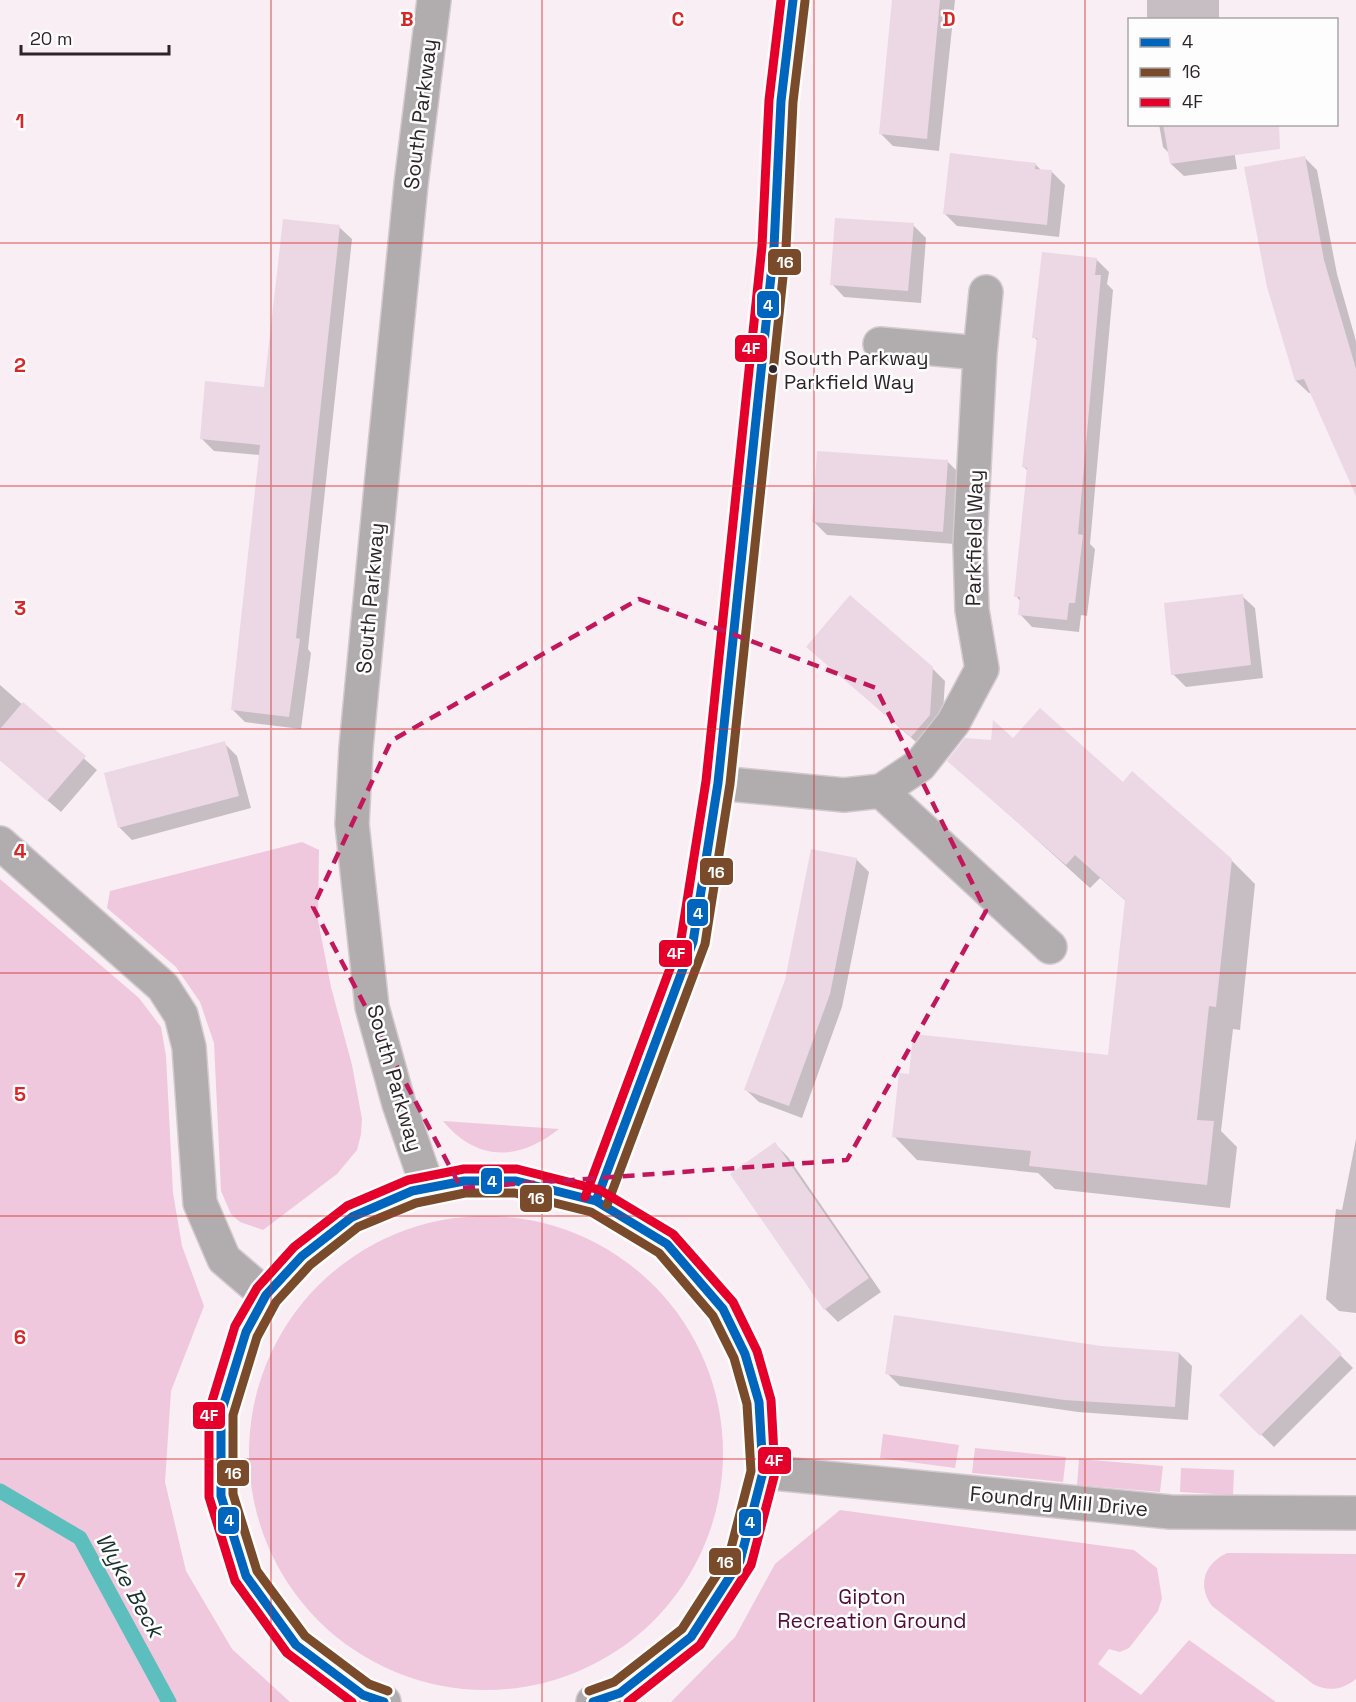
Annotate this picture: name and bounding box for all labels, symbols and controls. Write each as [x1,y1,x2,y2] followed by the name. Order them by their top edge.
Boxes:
[400,6,414,32] text: B
[672,6,685,32] text: C
[942,6,956,32] text: D
[21,18,170,56] scale bar
[1128,18,1338,126] legend
[30,27,73,50] text: 20 m
[1182,30,1193,53] text: 4
[397,37,443,191] street label: South Parkway
[1182,60,1201,83] text: 16
[1182,90,1203,113] text: 4F
[15,108,25,134] text: 1
[767,248,802,276] line badge: 16
[776,252,794,273] text: 16
[756,290,780,319] line badge: 4
[763,295,773,316] text: 4
[734,334,768,363] line badge: 4F
[742,338,761,359] text: 4F
[784,345,928,395] place label: South Parkway Parkfield Way
[14,352,26,378] text: 2
[767,363,779,375] marker: South Parkway Parkfield Way
[959,469,989,607] street label: Parkfield Way
[350,521,390,675] street label: South Parkway
[14,595,26,621] text: 3
[14,838,27,864] text: 4
[699,857,734,886] line badge: 16
[707,862,725,883] text: 16
[686,898,709,927] line badge: 4
[693,903,703,924] text: 4
[658,939,693,968] line badge: 4F
[667,943,686,964] text: 4F
[361,1001,429,1155] street label: South Parkway
[14,1081,26,1107] text: 5
[480,1167,503,1195] line badge: 4
[487,1171,497,1192] text: 4
[519,1184,553,1213] line badge: 16
[527,1188,545,1209] text: 16
[14,1324,26,1350] text: 6
[192,1401,226,1430] line badge: 4F
[200,1405,219,1426] text: 4F
[757,1446,792,1475] line badge: 4F
[765,1450,784,1471] text: 4F
[216,1459,250,1487] line badge: 16
[224,1463,242,1484] text: 16
[969,1480,1149,1522] street label: Foundry Mill Drive
[217,1506,240,1535] line badge: 4
[738,1508,762,1537] line badge: 4
[224,1510,234,1531] text: 4
[745,1512,755,1533] text: 4
[90,1528,171,1644] water label: Wyke Beck
[708,1547,742,1576] line badge: 16
[716,1552,734,1573] text: 16
[14,1567,26,1593] text: 7
[777,1583,967,1634] park label: Gipton Recreation Ground

